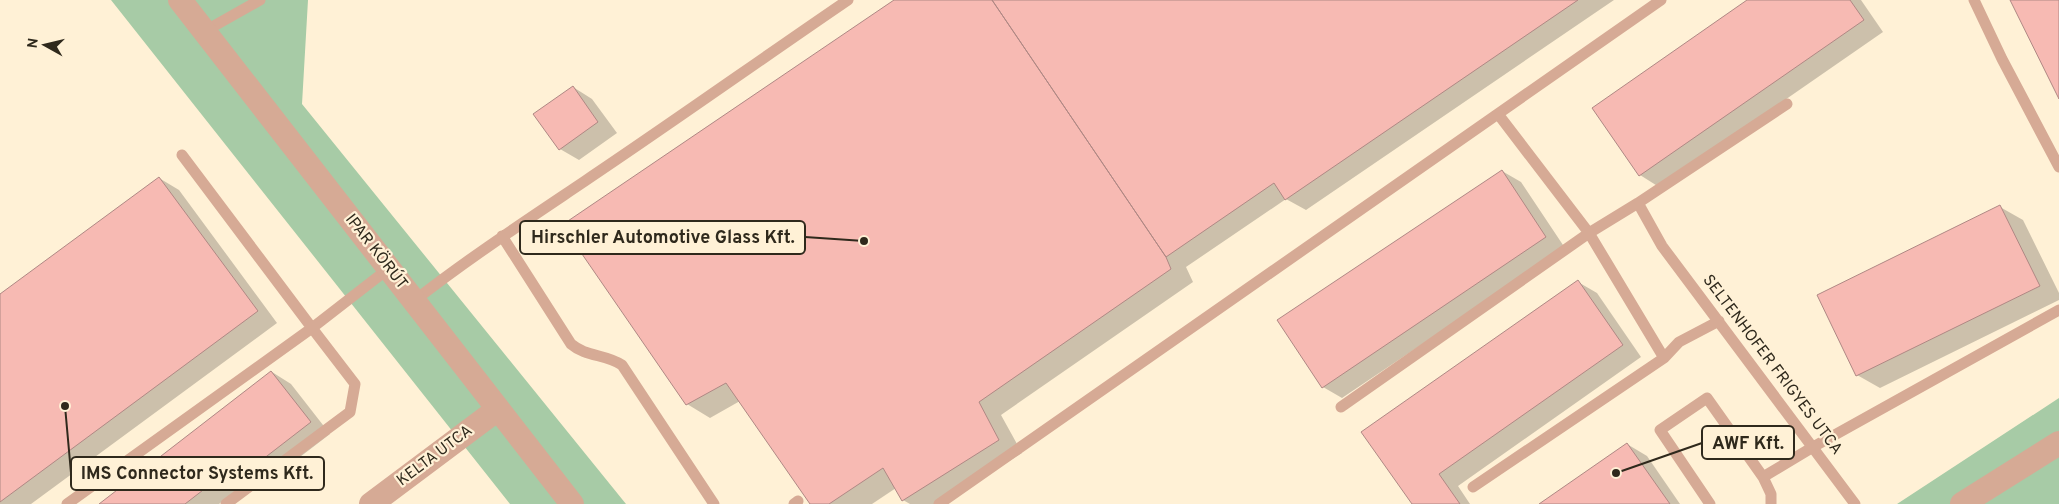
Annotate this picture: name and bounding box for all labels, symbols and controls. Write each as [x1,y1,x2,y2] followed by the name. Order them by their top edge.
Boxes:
[20,20,70,70] north arrow
[24,37,43,50] text: N
[340,209,413,294] street label: IPAR KÖRÚT
[520,221,805,254] callout: Hirschler Automotive Glass Kft.
[531,227,795,250] text: Hirschler Automotive Glass Kft.
[1698,271,1846,459] street label: SELTENHOFER FRIGYES UTCA
[393,421,477,491] street label: KELTA UTCA
[1702,426,1794,459] callout: AWF Kft.
[1712,433,1784,456] text: AWF Kft.
[71,457,324,490] callout: IMS Connector Systems Kft.
[81,463,313,486] text: IMS Connector Systems Kft.

